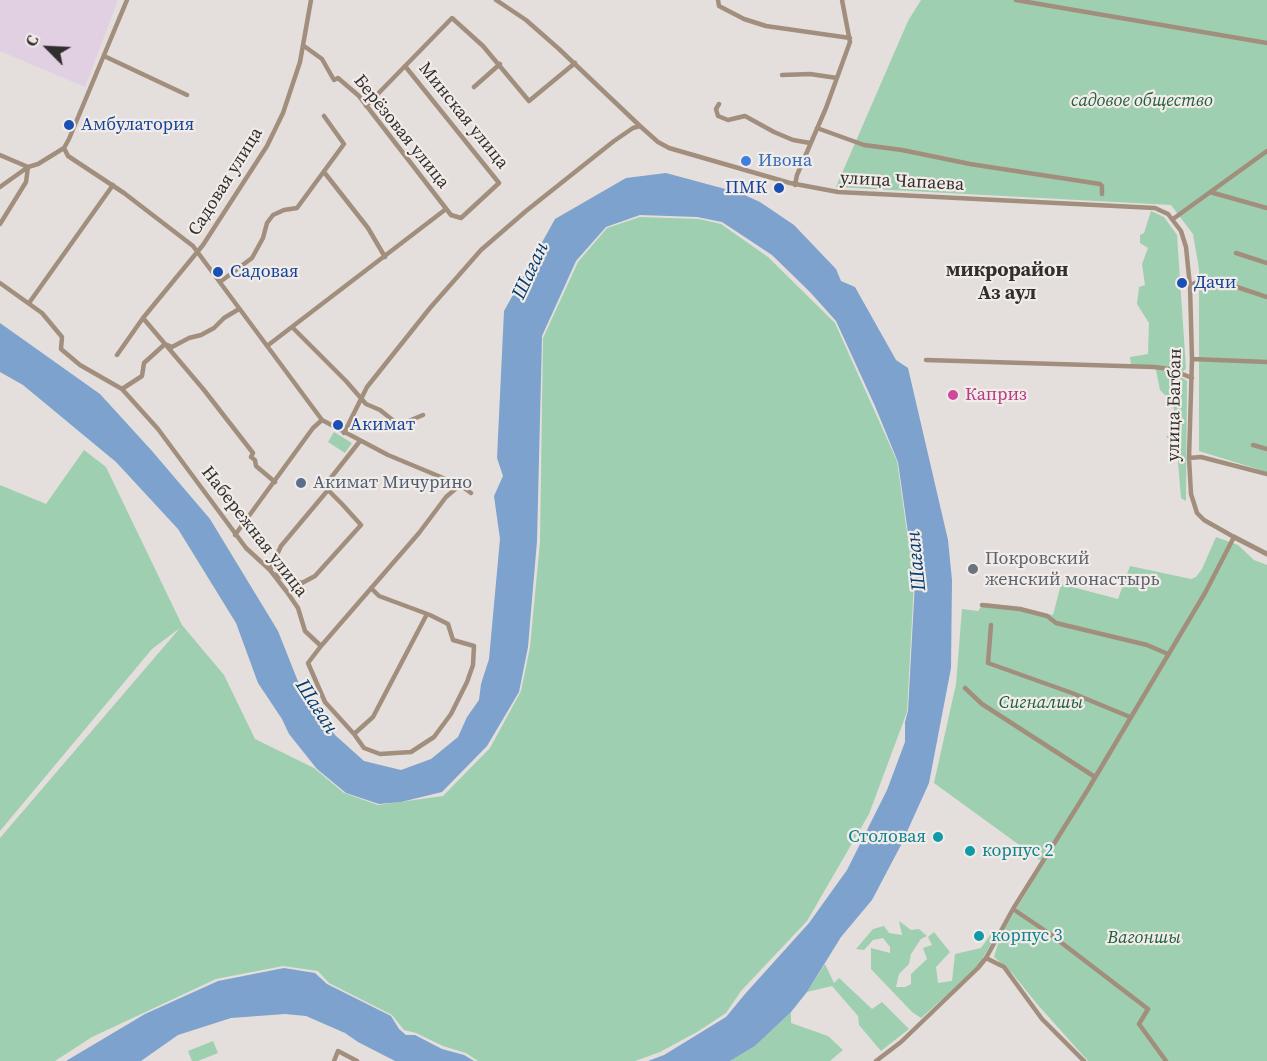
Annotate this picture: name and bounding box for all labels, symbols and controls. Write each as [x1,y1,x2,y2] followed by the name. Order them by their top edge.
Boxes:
[18,18,78,78] north arrow
[19,32,44,50] text: С
[413,58,513,174] street label: Минская улица
[348,71,454,193] street label: Берёзовая улица
[1071,90,1213,112] park label: садовое общество
[81,114,194,136] place label: Амбулатория
[62,118,76,132] marker: Амбулатория
[184,124,268,240] street label: Садовая улица
[758,150,812,172] place label: Ивона
[739,154,753,168] marker: Ивона
[839,168,965,196] street label: улица Чапаева
[725,177,767,199] place label: ПМК
[772,181,786,195] marker: ПМК
[507,239,555,303] water label: Шаған
[946,259,1068,306] district label: микрорайон Аз аул
[230,261,299,283] place label: Садовая
[211,265,225,279] marker: Садовая
[1194,272,1236,294] place label: Дачи
[1175,276,1189,290] marker: Дачи
[1163,348,1187,462] street label: улица Багбан
[965,384,1027,406] place label: Каприз
[946,388,960,402] marker: Каприз
[350,414,415,436] place label: Акимат
[331,418,345,432] marker: Акимат
[196,462,312,602] street label: Набережная улица
[313,472,472,494] place label: Акимат Мичурино
[294,476,308,490] marker: Акимат Мичурино
[902,530,932,592] water label: Шаған
[985,548,1160,590] place label: Покровский женский монастырь
[966,562,980,576] marker: Покровский женский монастырь
[290,675,342,739] water label: Шаған
[999,692,1083,714] park label: Сигналшы
[848,826,926,848] place label: Столовая
[931,830,945,844] marker: Столовая
[982,840,1054,862] place label: корпус 2
[963,844,977,858] marker: корпус 2
[991,925,1063,947] place label: корпус 3
[1107,927,1181,949] park label: Вагоншы
[972,929,986,943] marker: корпус 3

